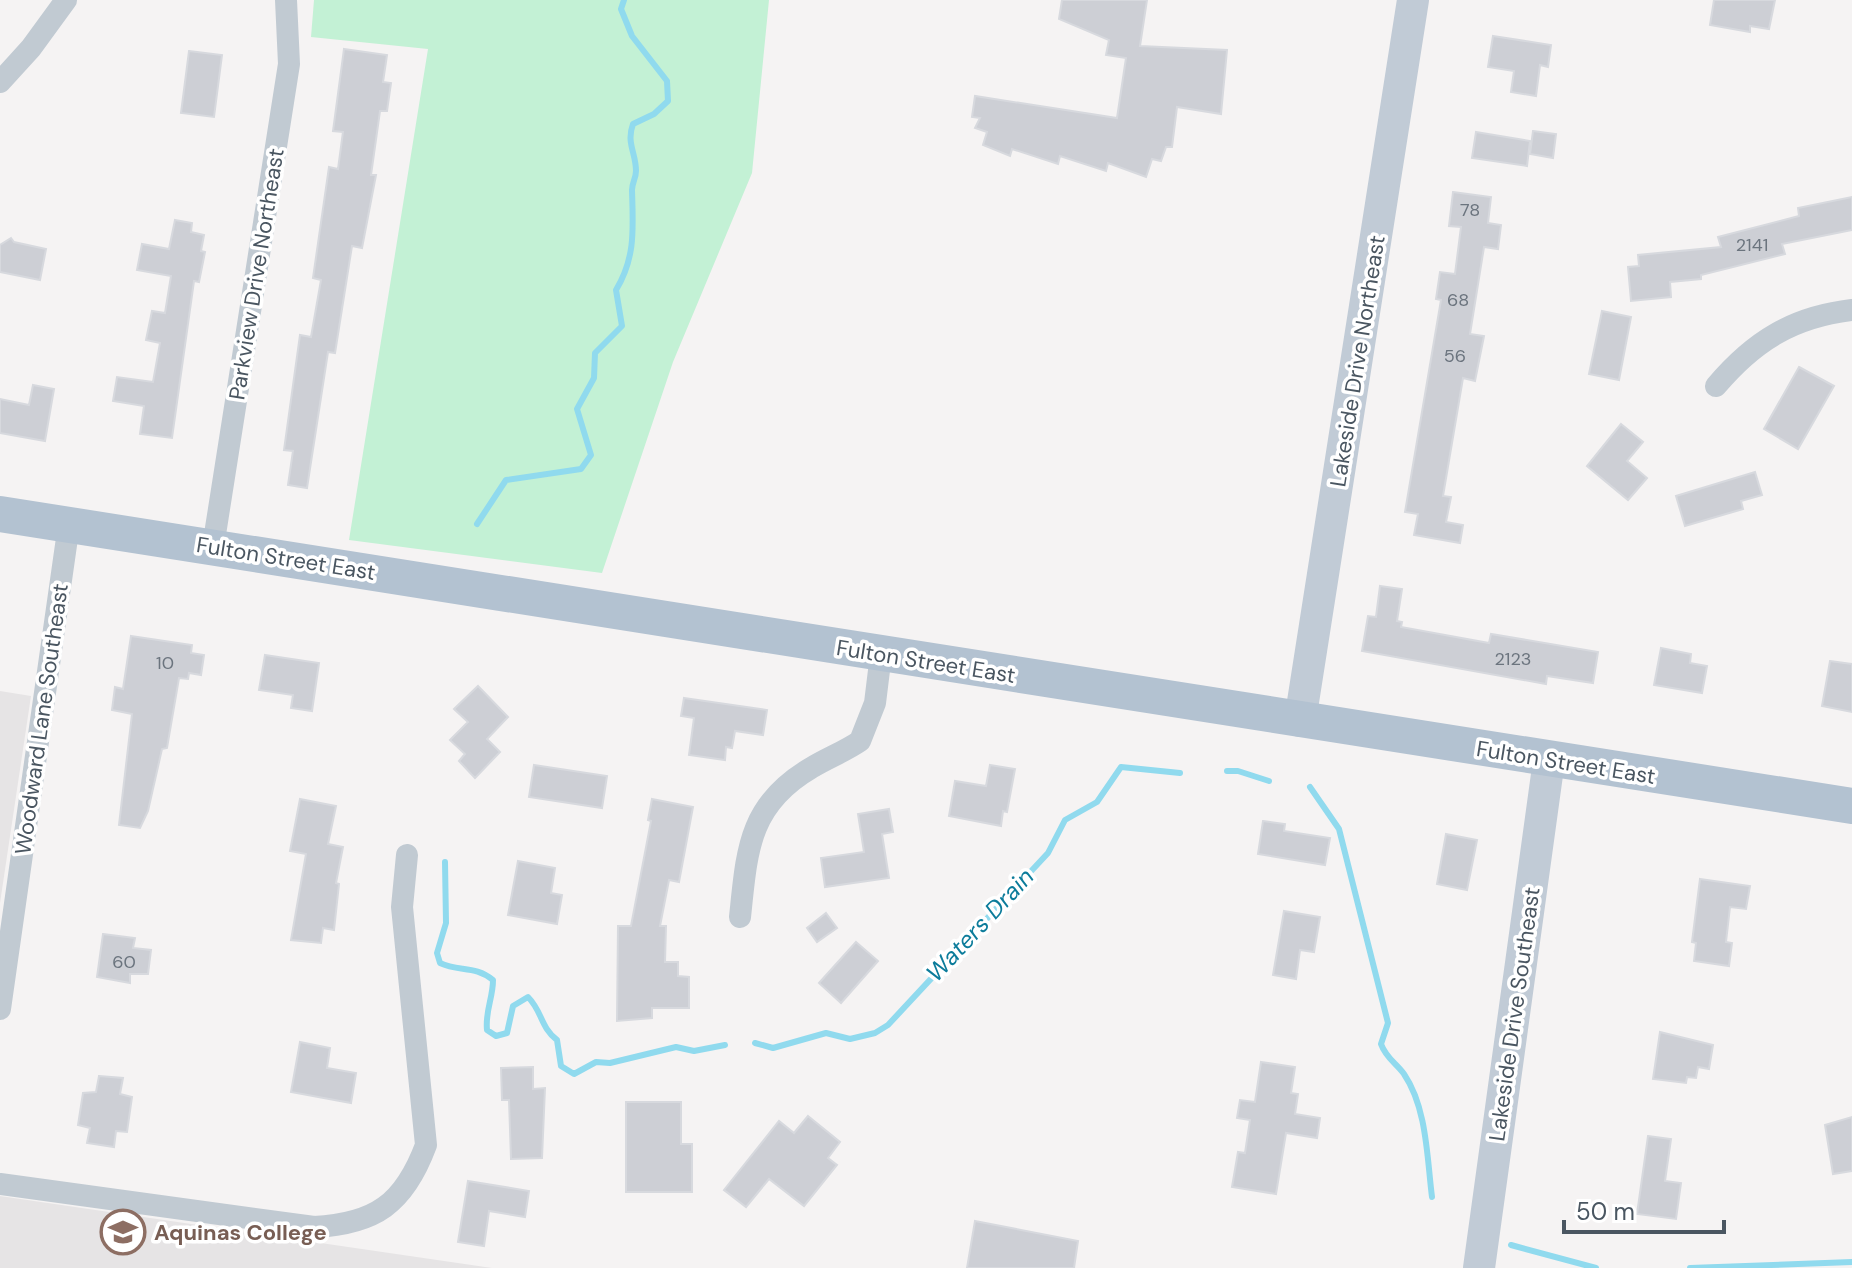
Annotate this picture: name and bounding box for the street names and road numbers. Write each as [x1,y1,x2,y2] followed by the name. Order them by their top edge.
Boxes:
[222,146,291,402] street label: Parkview Drive Northeast
[1323,233,1392,489] street label: Lakeside Drive Northeast
[194,530,378,587] street label: Fulton Street East
[8,582,75,857] street label: Woodward Lane Southeast
[834,633,1018,690] street label: Fulton Street East
[1474,734,1658,791] street label: Fulton Street East
[1482,885,1547,1143] street label: Lakeside Drive Southeast

